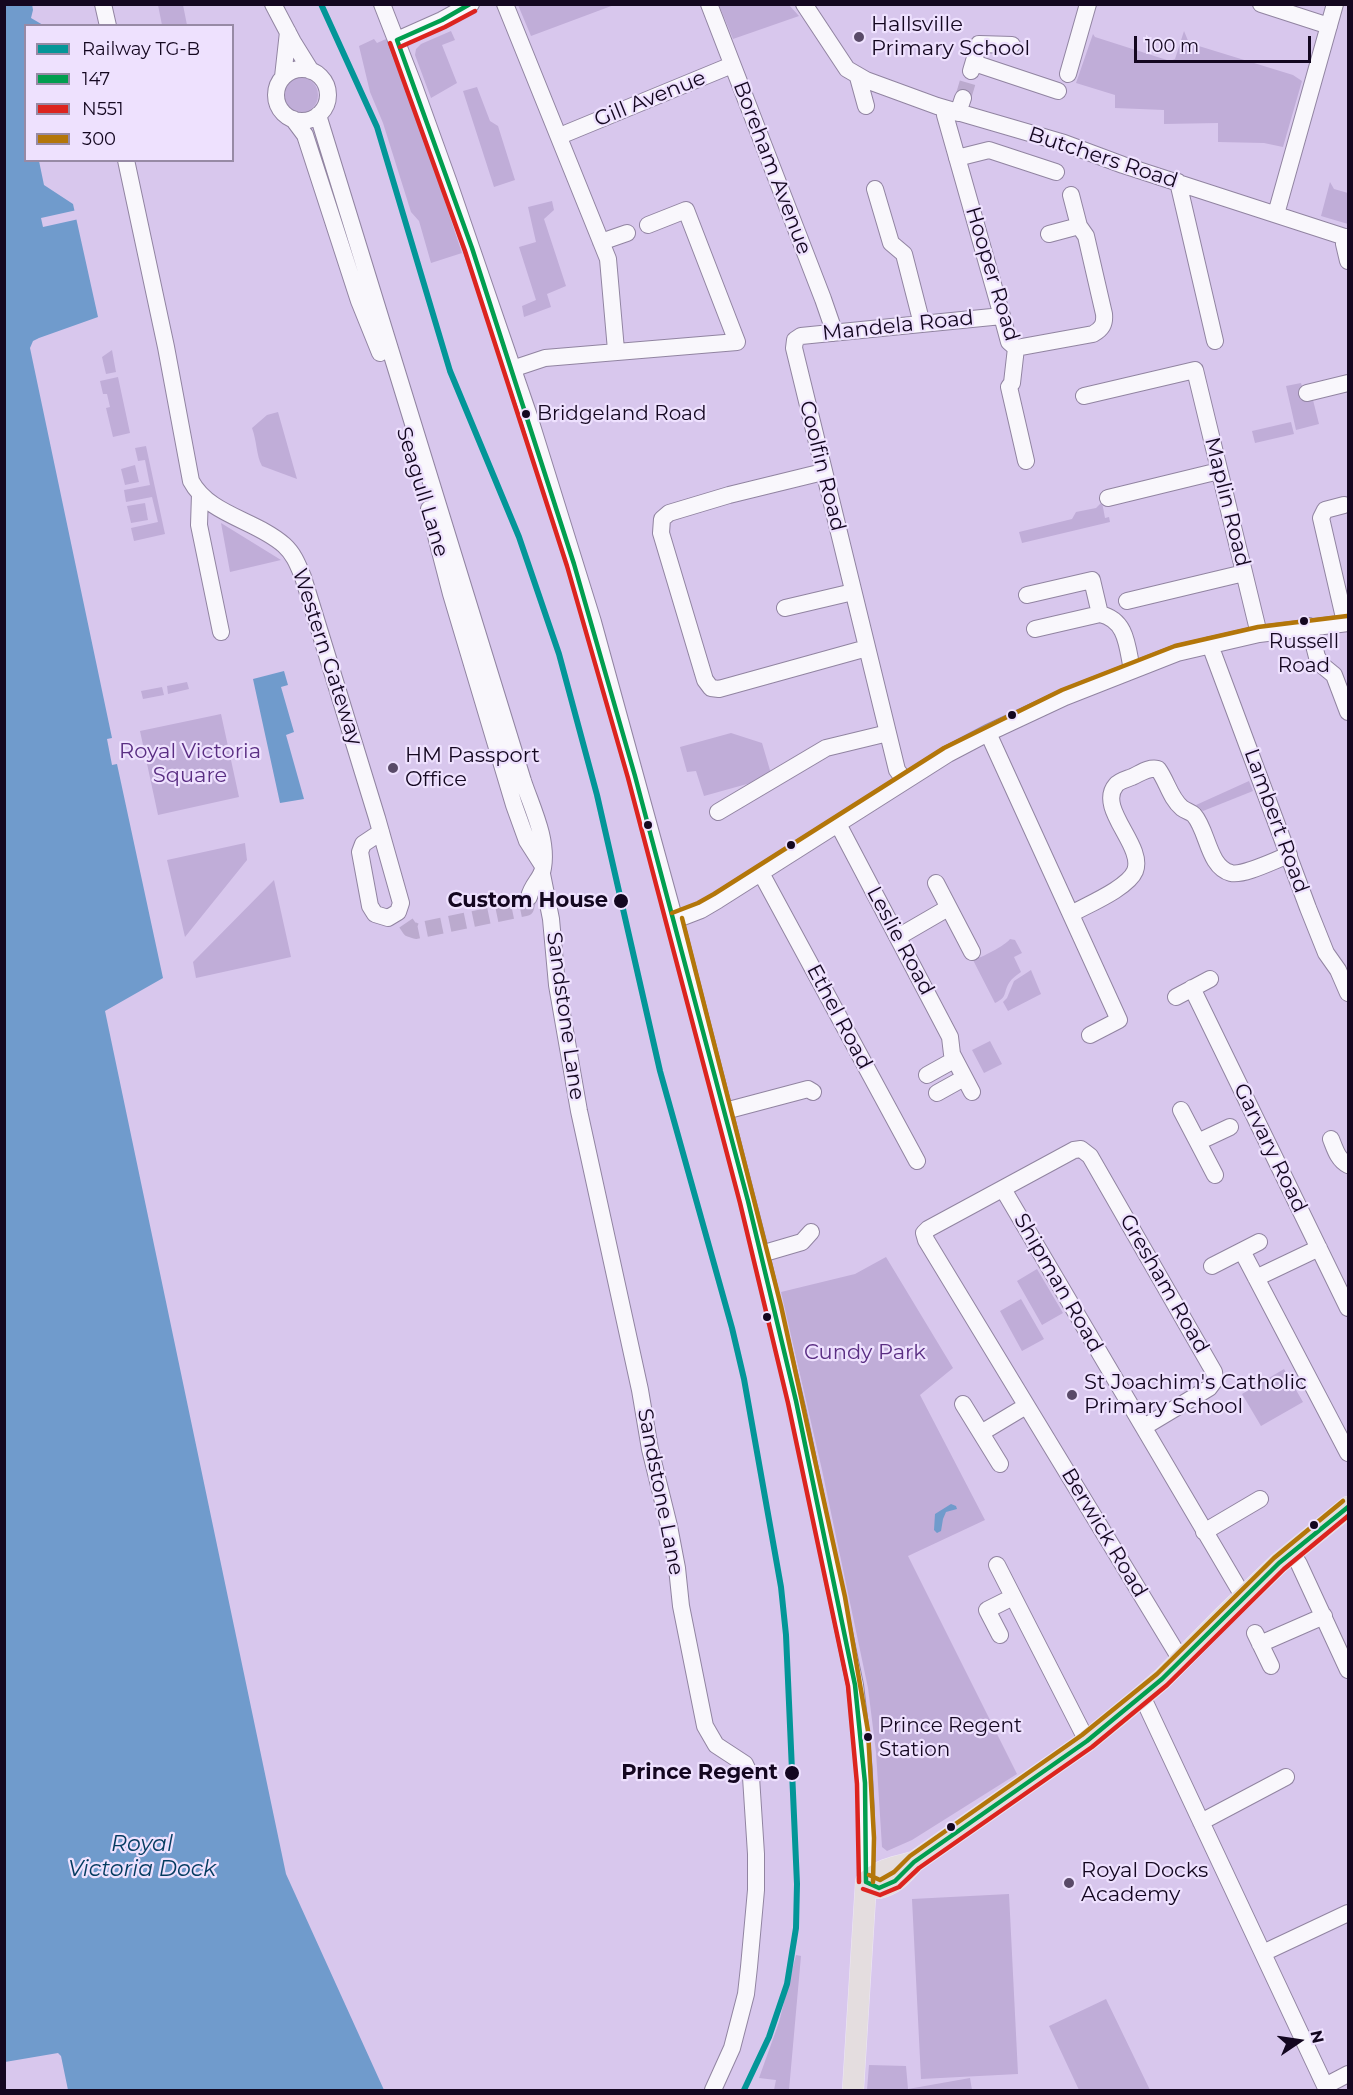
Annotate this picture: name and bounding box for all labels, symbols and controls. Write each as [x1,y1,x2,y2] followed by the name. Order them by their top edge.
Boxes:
[871,12,1030,62] place label: Hallsville Primary School
[24,24,234,162] legend
[1137,24,1314,62] scale bar
[852,30,866,44] marker: Hallsville Primary School
[1145,35,1199,57] text: 100 m
[82,38,200,60] text: Railway TG-B
[591,65,709,133] street label: Gill Avenue
[82,68,110,90] text: 147
[727,78,817,258] street label: Boreham Avenue
[82,98,123,120] text: N551
[1025,122,1181,194] street label: Butchers Road
[82,128,116,150] text: 300
[960,204,1024,344] street label: Hooper Road
[821,306,975,346] street label: Mandela Road
[794,398,850,534] street label: Coolfin Road
[537,402,706,426] place label: Bridgeland Road
[520,408,532,420] marker: Bridgeland Road
[390,424,454,560] street label: Seagull Lane
[1199,435,1255,569] street label: Maplin Road
[287,565,367,749] street label: Western Gateway
[1298,615,1310,627] marker: Russell Road
[1269,630,1339,677] place label: Russell Road
[1006,709,1018,721] unlabelled marker
[119,739,261,789] park label: Royal Victoria Square
[405,743,540,793] place label: HM Passport Office
[1238,745,1314,897] street label: Lambert Road
[386,761,400,775] marker: HM Passport Office
[642,819,654,831] unlabelled marker
[785,839,797,851] unlabelled marker
[861,882,939,1000] street label: Leslie Road
[447,888,608,914] place label: Custom House
[612,892,630,910] marker: Custom House
[541,930,589,1102] street label: Sandstone Lane
[801,960,877,1074] street label: Ethel Road
[1228,1079,1312,1217] street label: Garvary Road
[1008,1209,1108,1357] street label: Shipman Road
[1114,1210,1214,1358] street label: Gresham Road
[761,1311,773,1323] unlabelled marker
[804,1340,926,1366] park label: Cundy Park
[1084,1370,1307,1420] place label: St Joachim's Catholic Primary School
[1065,1388,1079,1402] marker: St Joachim's Catholic Primary School
[631,1406,689,1578] street label: Sandstone Lane
[1056,1464,1152,1602] street label: Berwick Road
[1308,1519,1320,1531] unlabelled marker
[879,1714,1022,1761] place label: Prince Regent Station
[862,1731,874,1743] marker: Prince Regent Station
[621,1760,778,1786] place label: Prince Regent
[783,1764,801,1782] marker: Prince Regent
[945,1821,957,1833] unlabelled marker
[68,1832,216,1884] water label: Royal Victoria Dock
[1081,1858,1208,1908] place label: Royal Docks Academy
[1062,1876,1076,1890] marker: Royal Docks Academy
[1269,2011,1329,2071] north arrow
[1306,2028,1328,2045] text: N

